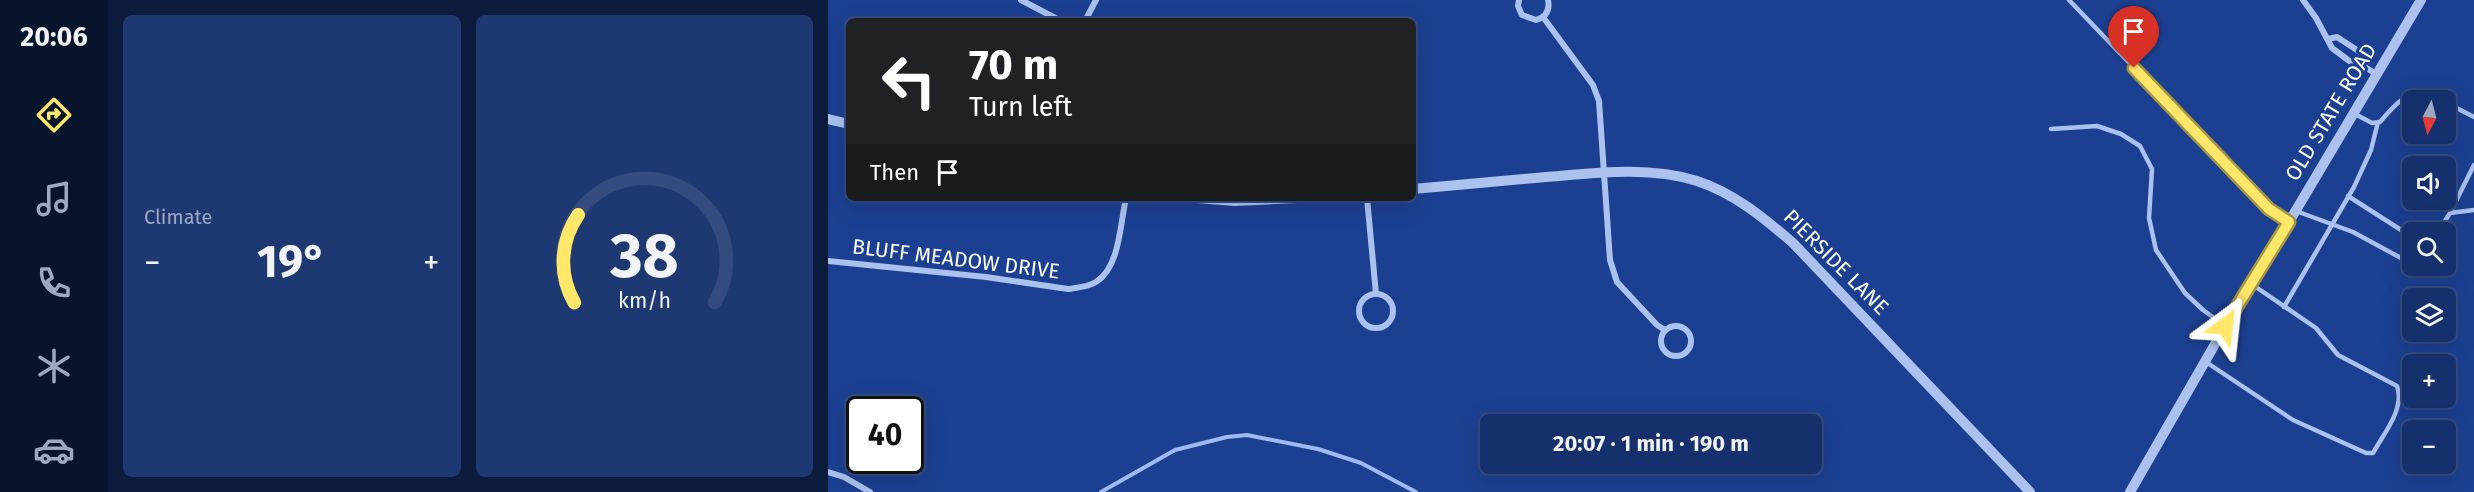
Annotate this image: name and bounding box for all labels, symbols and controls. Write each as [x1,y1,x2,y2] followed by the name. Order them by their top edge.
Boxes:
[2108,6,2159,68] pin
[2117,15,2150,48] icon: arrive
[20,21,88,53] text: 20:06
[2280,38,2382,186] street label: OLD STATE ROAD
[969,40,1058,90] text: 70 m
[870,42,948,120] icon: left
[2402,90,2456,144] north arrow
[2402,90,2456,474] map controls
[969,91,1072,123] text: Turn left
[33,94,75,136] icon: directions
[931,156,964,189] icon: arrive
[2402,156,2456,210] button: sound
[870,159,919,186] text: Then
[33,178,75,220] icon: music
[1778,204,1894,320] street label: PIERSIDE LANE
[144,205,212,229] text: Climate
[609,219,679,294] text: 38
[2402,222,2456,276] button: search
[851,233,1061,285] street label: BLUFF MEADOW DRIVE
[257,235,327,289] text: 19°
[144,243,161,283] text: −
[423,243,440,283] text: +
[33,262,75,304] icon: phone
[618,288,671,314] text: km/h
[2402,288,2456,342] button: layers
[2193,294,2257,358] position arrow
[33,345,75,387] icon: climate
[2402,354,2456,408] button: +
[846,396,924,474] speed limit sign: 40
[2402,420,2456,474] button: −
[33,429,75,471] icon: car
[1553,430,1749,457] text: 20:07 · 1 min · 190 m

